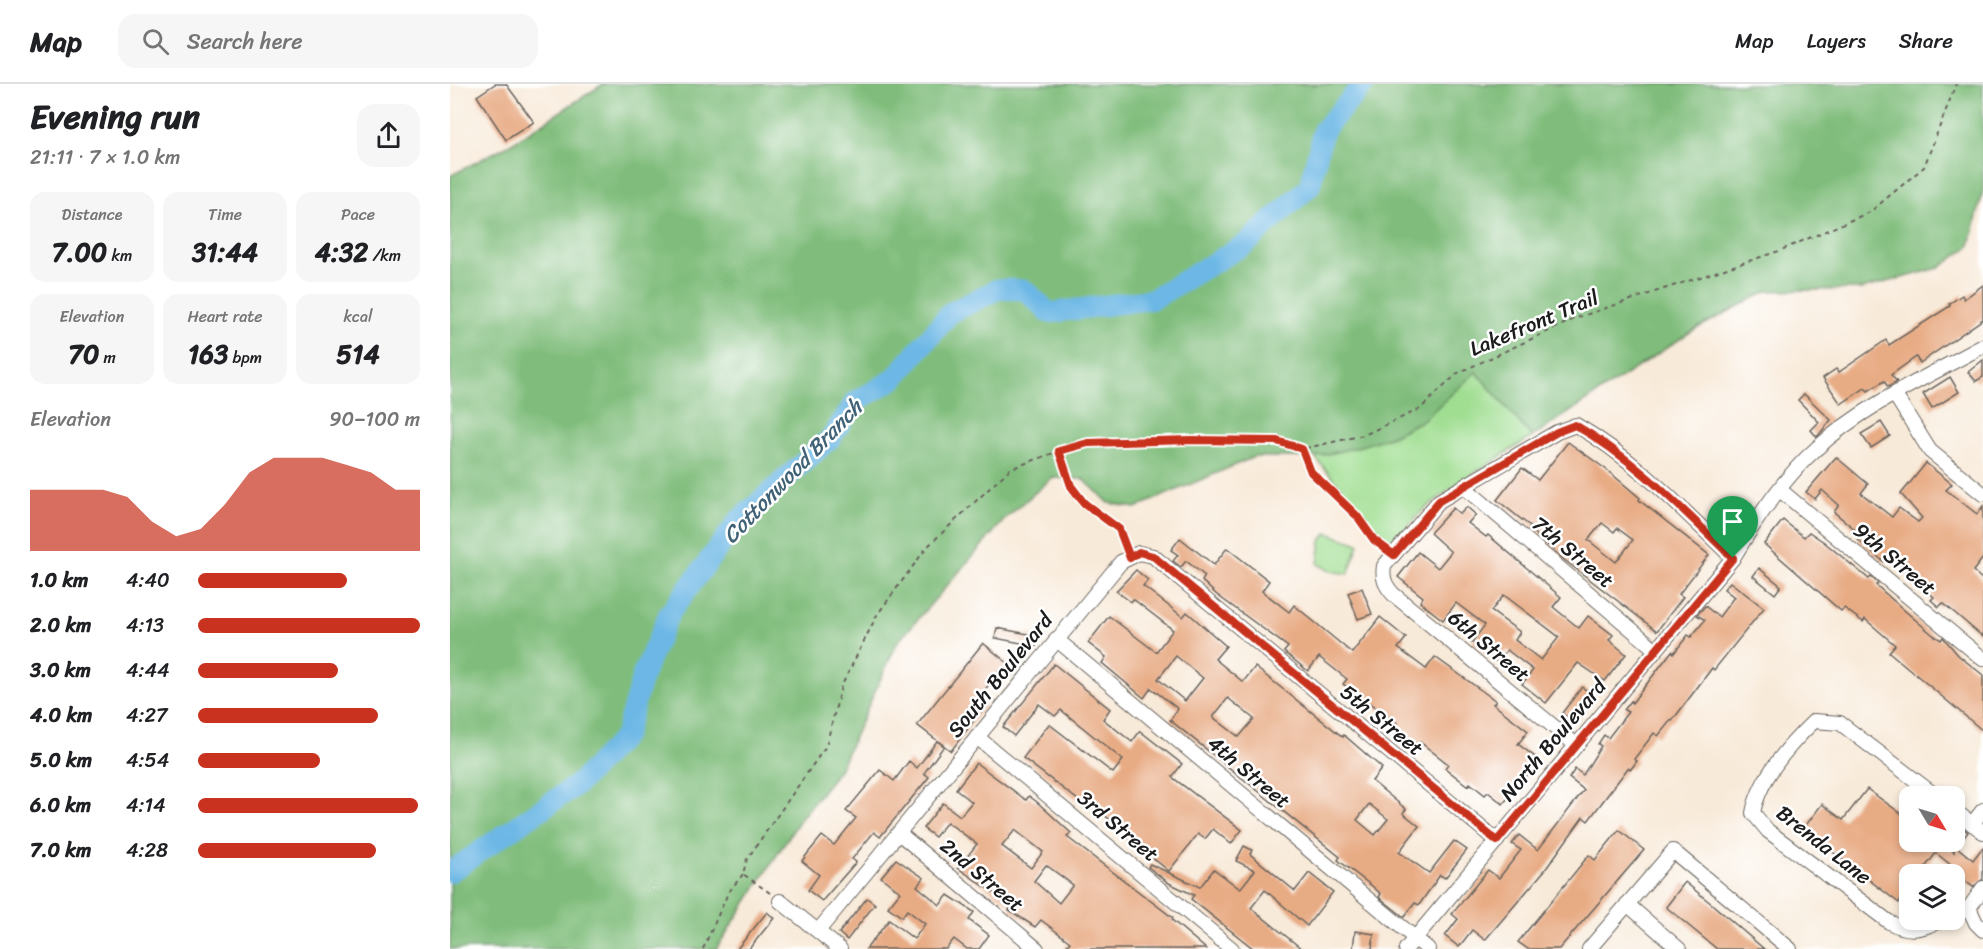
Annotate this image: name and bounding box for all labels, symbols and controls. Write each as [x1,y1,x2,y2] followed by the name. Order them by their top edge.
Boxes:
[118,14,538,68] search box
[30,17,82,66] text: Map
[187,22,303,61] text: Search here
[1735,22,1774,60] text: Map
[1807,22,1866,60] text: Layers
[1899,22,1953,60] text: Share
[139,25,172,58] icon: search
[30,88,200,146] text: Evening run
[357,104,420,167] button: share
[30,140,180,175] text: 21:11 · 7 × 1.0 km
[62,200,122,229] text: Distance
[208,200,242,229] text: Time
[341,200,375,229] text: Pace
[52,229,107,275] text: 7.00
[192,229,258,275] text: 31:44
[315,229,368,275] text: 4:32
[107,241,132,270] text: km
[368,241,401,270] text: /km
[1463,278,1606,367] street label: Lakefront Trail
[60,302,124,331] text: Elevation
[187,302,263,331] text: Heart rate
[343,302,373,331] text: kcal
[68,331,99,377] text: 70
[188,331,228,377] text: 163
[336,331,380,377] text: 514
[99,343,116,372] text: m
[228,343,262,372] text: bpm
[713,388,874,553] water label: Cottonwood Branch
[30,402,111,437] text: Elevation
[329,402,420,437] text: 90–100 m
[1707,496,1758,558] pin
[1716,505,1749,538] icon: arrive
[1523,506,1623,598] street label: 7th Street
[1845,512,1945,606] street label: 9th Street
[30,563,88,598] text: 1.0 km
[126,563,170,598] text: 4:40
[1439,600,1539,692] street label: 6th Street
[937,602,1064,746] street label: South Boulevard
[30,608,91,643] text: 2.0 km
[126,608,164,643] text: 4:13
[30,653,91,688] text: 3.0 km
[126,653,170,688] text: 4:44
[1490,668,1618,810] street label: North Boulevard
[1331,674,1433,766] street label: 5th Street
[30,698,92,733] text: 4.0 km
[126,698,168,733] text: 4:27
[1199,725,1299,819] street label: 4th Street
[30,743,92,778] text: 5.0 km
[126,743,169,778] text: 4:54
[1068,780,1168,872] street label: 3rd Street
[1899,786,1965,852] north arrow
[1899,786,1965,930] map controls
[30,788,91,823] text: 6.0 km
[126,788,166,823] text: 4:14
[1768,795,1881,895] street label: Brenda Lane
[931,828,1033,922] street label: 2nd Street
[30,833,91,868] text: 7.0 km
[126,833,168,868] text: 4:28
[1899,864,1965,930] button: layers

